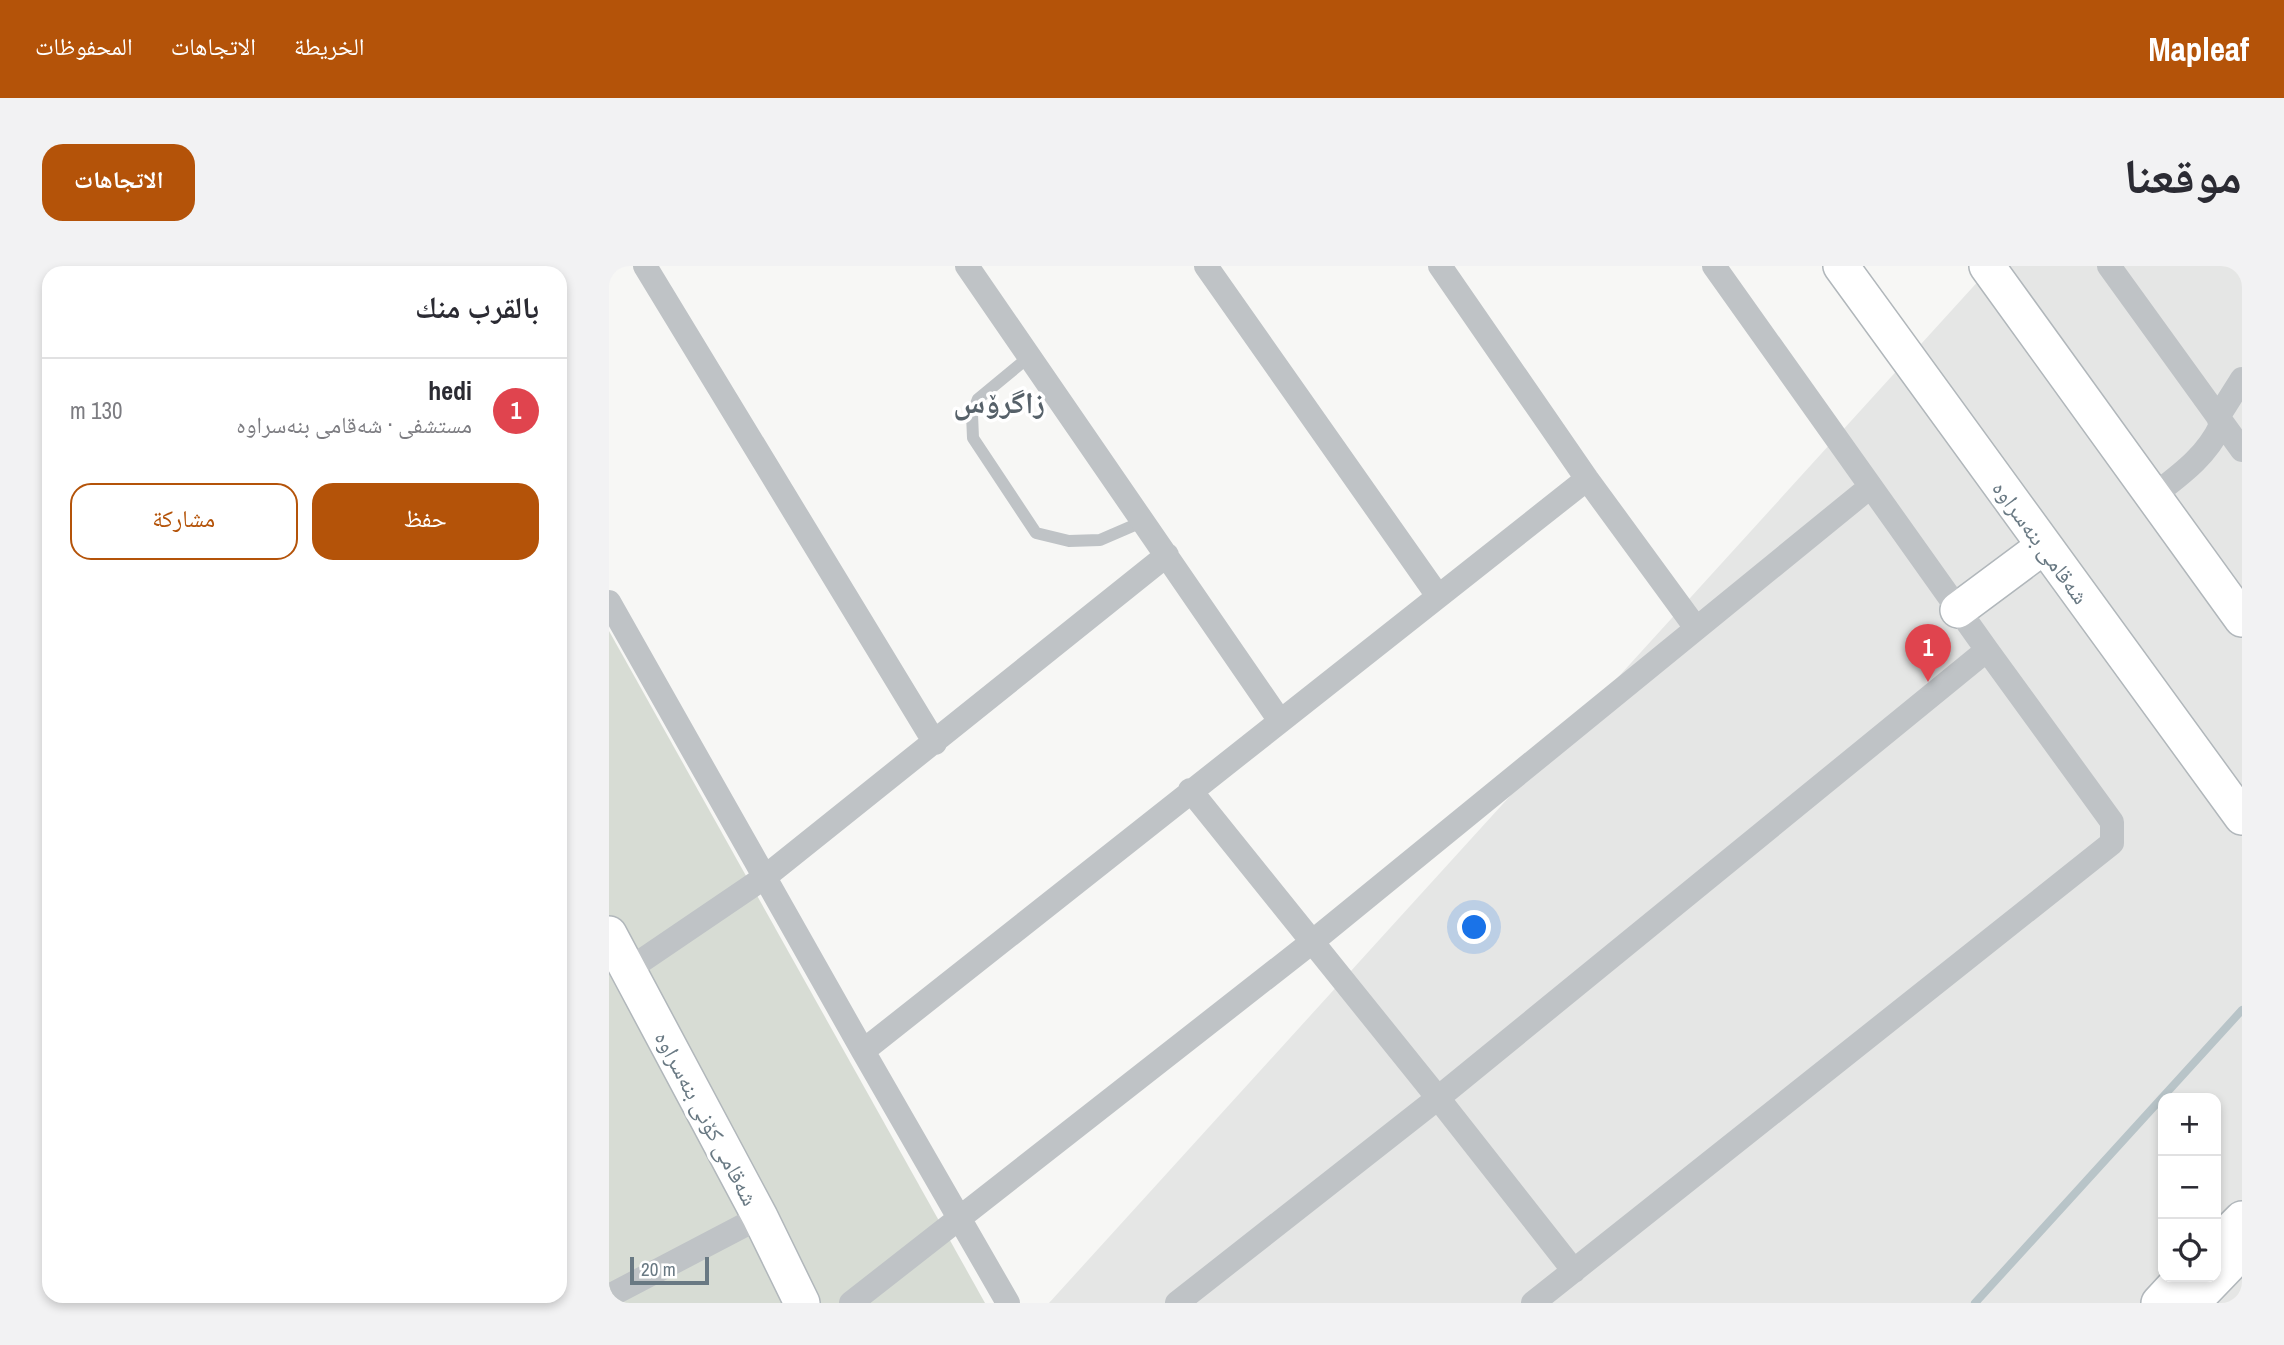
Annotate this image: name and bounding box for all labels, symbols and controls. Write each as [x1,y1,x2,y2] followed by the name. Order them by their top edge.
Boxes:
[2148,27,2249,71] text: Mapleaf
[35,30,133,62] text: المحفوظات
[171,30,256,62] text: الاتجاهات
[294,30,365,62] text: الخريطة
[2124,142,2242,208] text: موقعنا
[42,144,195,221] button: الاتجاهات
[415,287,539,327] text: بالقرب منك
[428,373,472,408] text: hedi
[953,382,1045,422] district label: زاگرۆس
[70,395,122,426] text: 130 m
[511,395,521,426] text: 1
[236,409,472,440] text: مستشفى · شەقامی بنەسراوە
[1986,474,2096,610] street label: شەقامی بنەسراوە
[70,483,298,560] button: مشاركة
[312,483,539,560] button: حفظ
[1905,624,1951,682] pin: 1
[1457,910,1491,944] your location
[648,1025,766,1211] street label: شەقامی کۆنی بنەسراوە
[2158,1093,2221,1282] map controls
[2158,1093,2221,1156] button: +
[2158,1156,2221,1219] button: −
[2158,1219,2221,1282] button: locate
[630,1254,709,1286] scale bar
[641,1256,676,1282] text: 20 m

